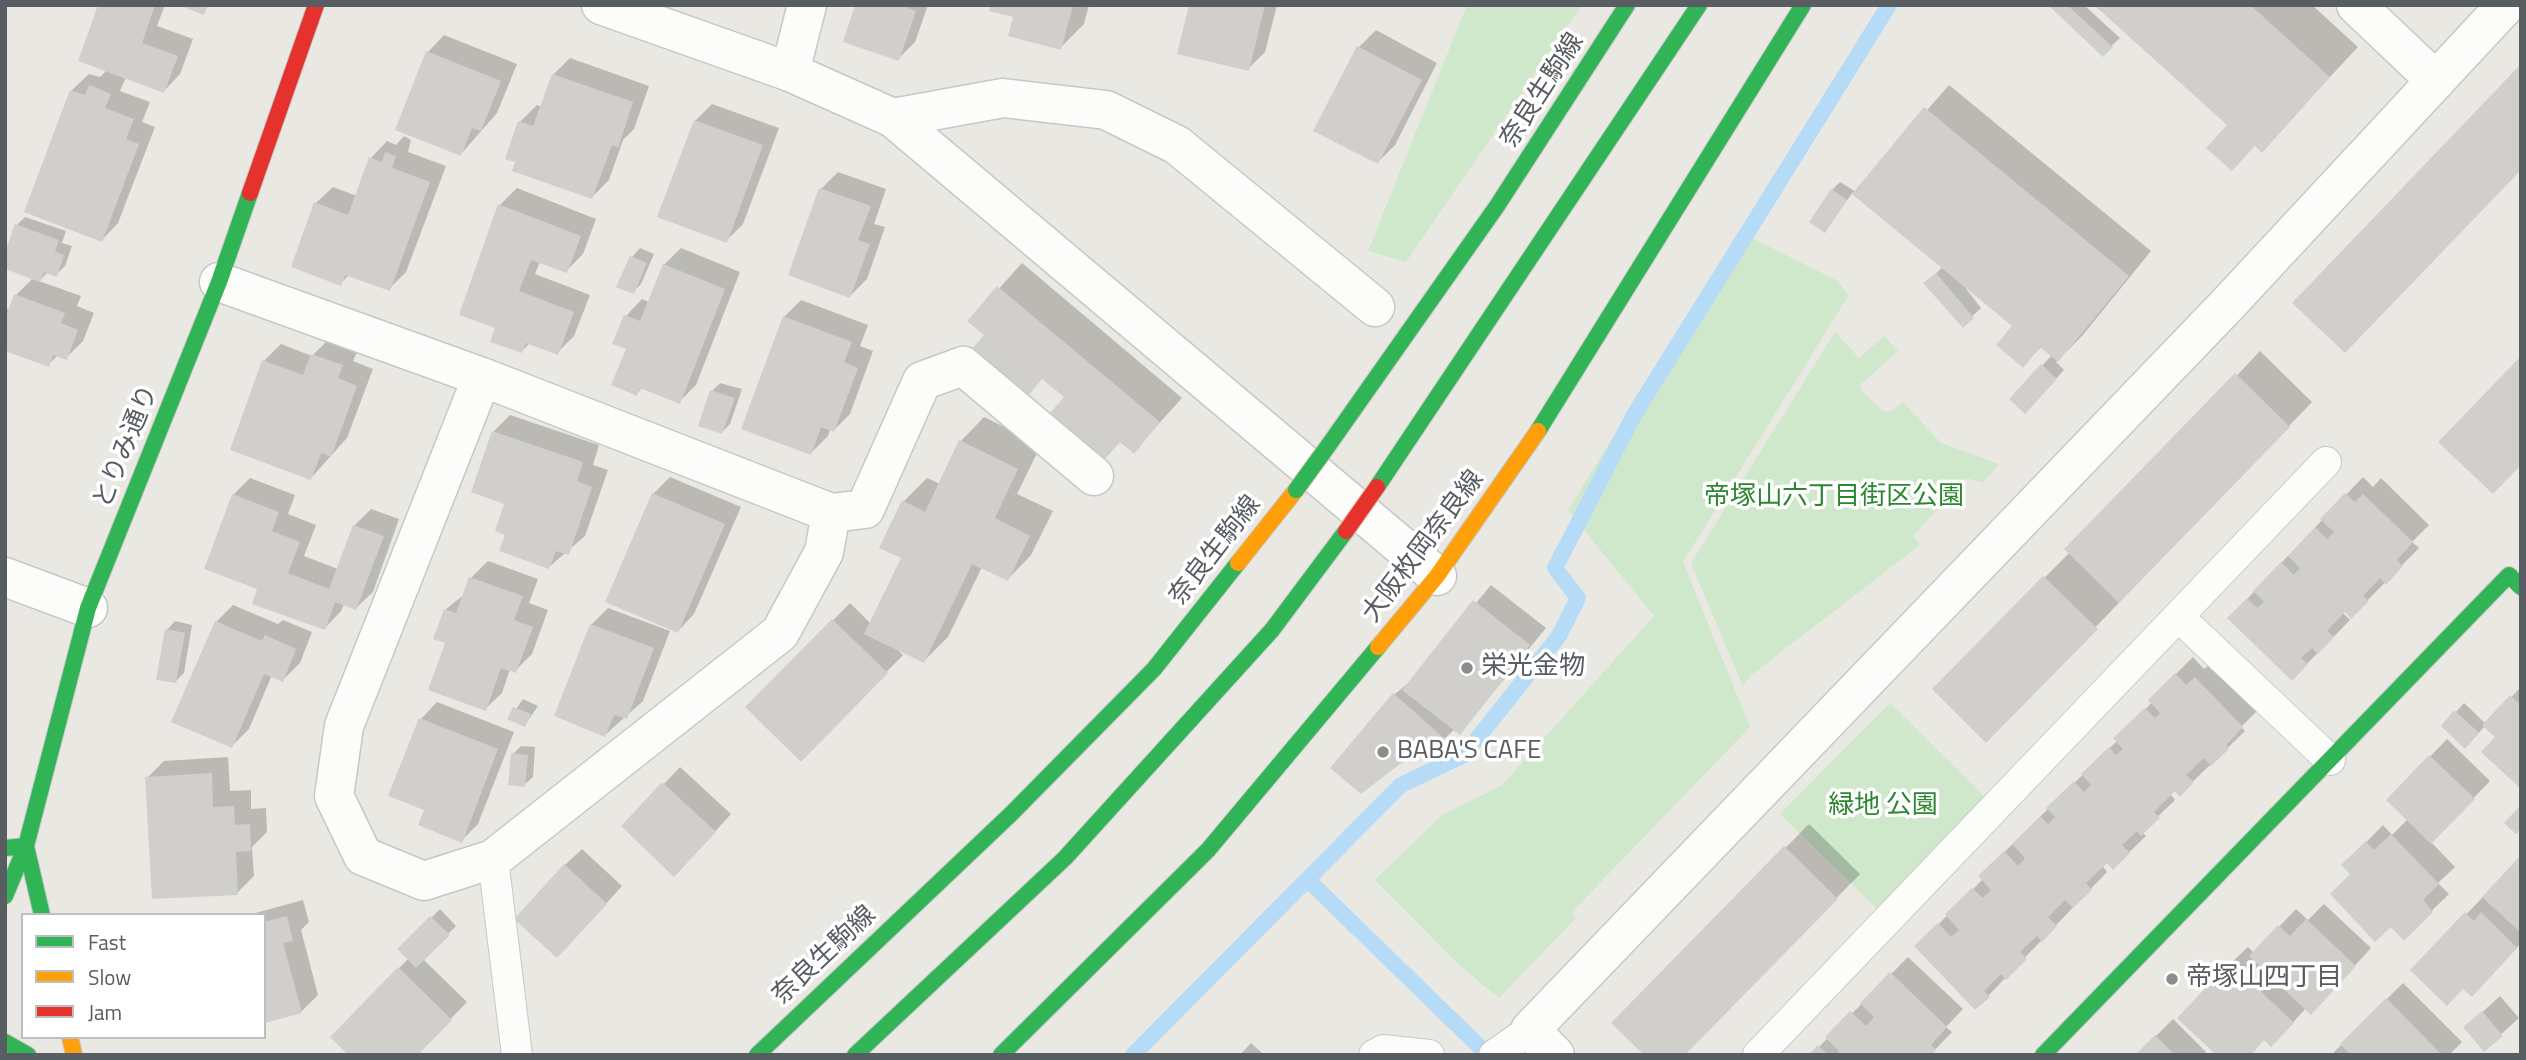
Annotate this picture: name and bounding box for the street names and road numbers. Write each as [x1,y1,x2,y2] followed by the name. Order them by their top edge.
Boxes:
[1495,28,1591,154] street label: 奈良生駒線
[88,381,166,513] street label: とりみ通り
[1357,465,1491,629] street label: 大阪枚岡奈良線
[1164,490,1268,612] street label: 奈良生駒線
[767,900,883,1012] street label: 奈良生駒線

